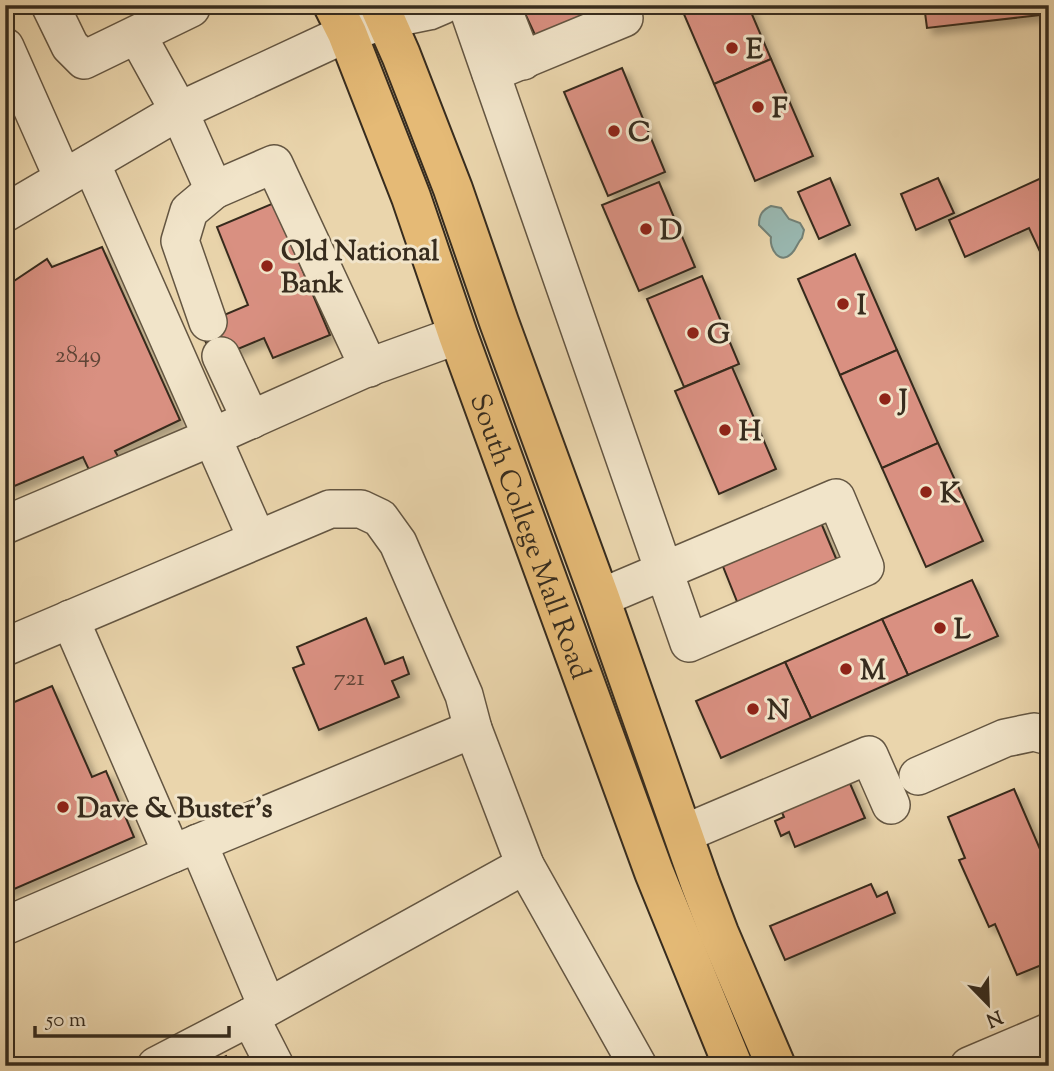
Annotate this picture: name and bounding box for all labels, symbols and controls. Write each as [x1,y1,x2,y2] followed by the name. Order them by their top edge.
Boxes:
[746,31,763,71] place label: E
[724,40,740,56] marker: E
[772,90,788,130] place label: F
[750,99,766,115] marker: F
[628,114,651,154] place label: C
[606,123,622,139] marker: C
[660,212,682,252] place label: D
[638,221,654,237] marker: D
[281,233,439,305] place label: Old National Bank
[259,258,275,274] marker: Old National Bank
[857,287,867,327] place label: I
[835,296,851,312] marker: I
[707,316,730,356] place label: G
[685,325,701,341] marker: G
[55,339,101,373] house number: 2849
[897,382,908,422] place label: J
[458,389,599,685] street label: South College Mall Road
[877,391,893,407] marker: J
[739,413,762,453] place label: H
[717,422,733,438] marker: H
[940,475,961,515] place label: K
[918,484,934,500] marker: K
[954,611,971,651] place label: L
[932,620,948,636] marker: L
[860,652,886,692] place label: M
[838,661,854,677] marker: M
[333,662,365,696] house number: 721
[767,692,789,732] place label: N
[745,701,761,717] marker: N
[77,790,272,830] place label: Dave & Buster's
[55,799,71,815] marker: Dave & Buster's
[953,970,1023,1040] north arrow
[35,994,229,1038] scale bar
[981,1002,1006,1033] text: N
[45,1006,86,1036] text: 50 m

